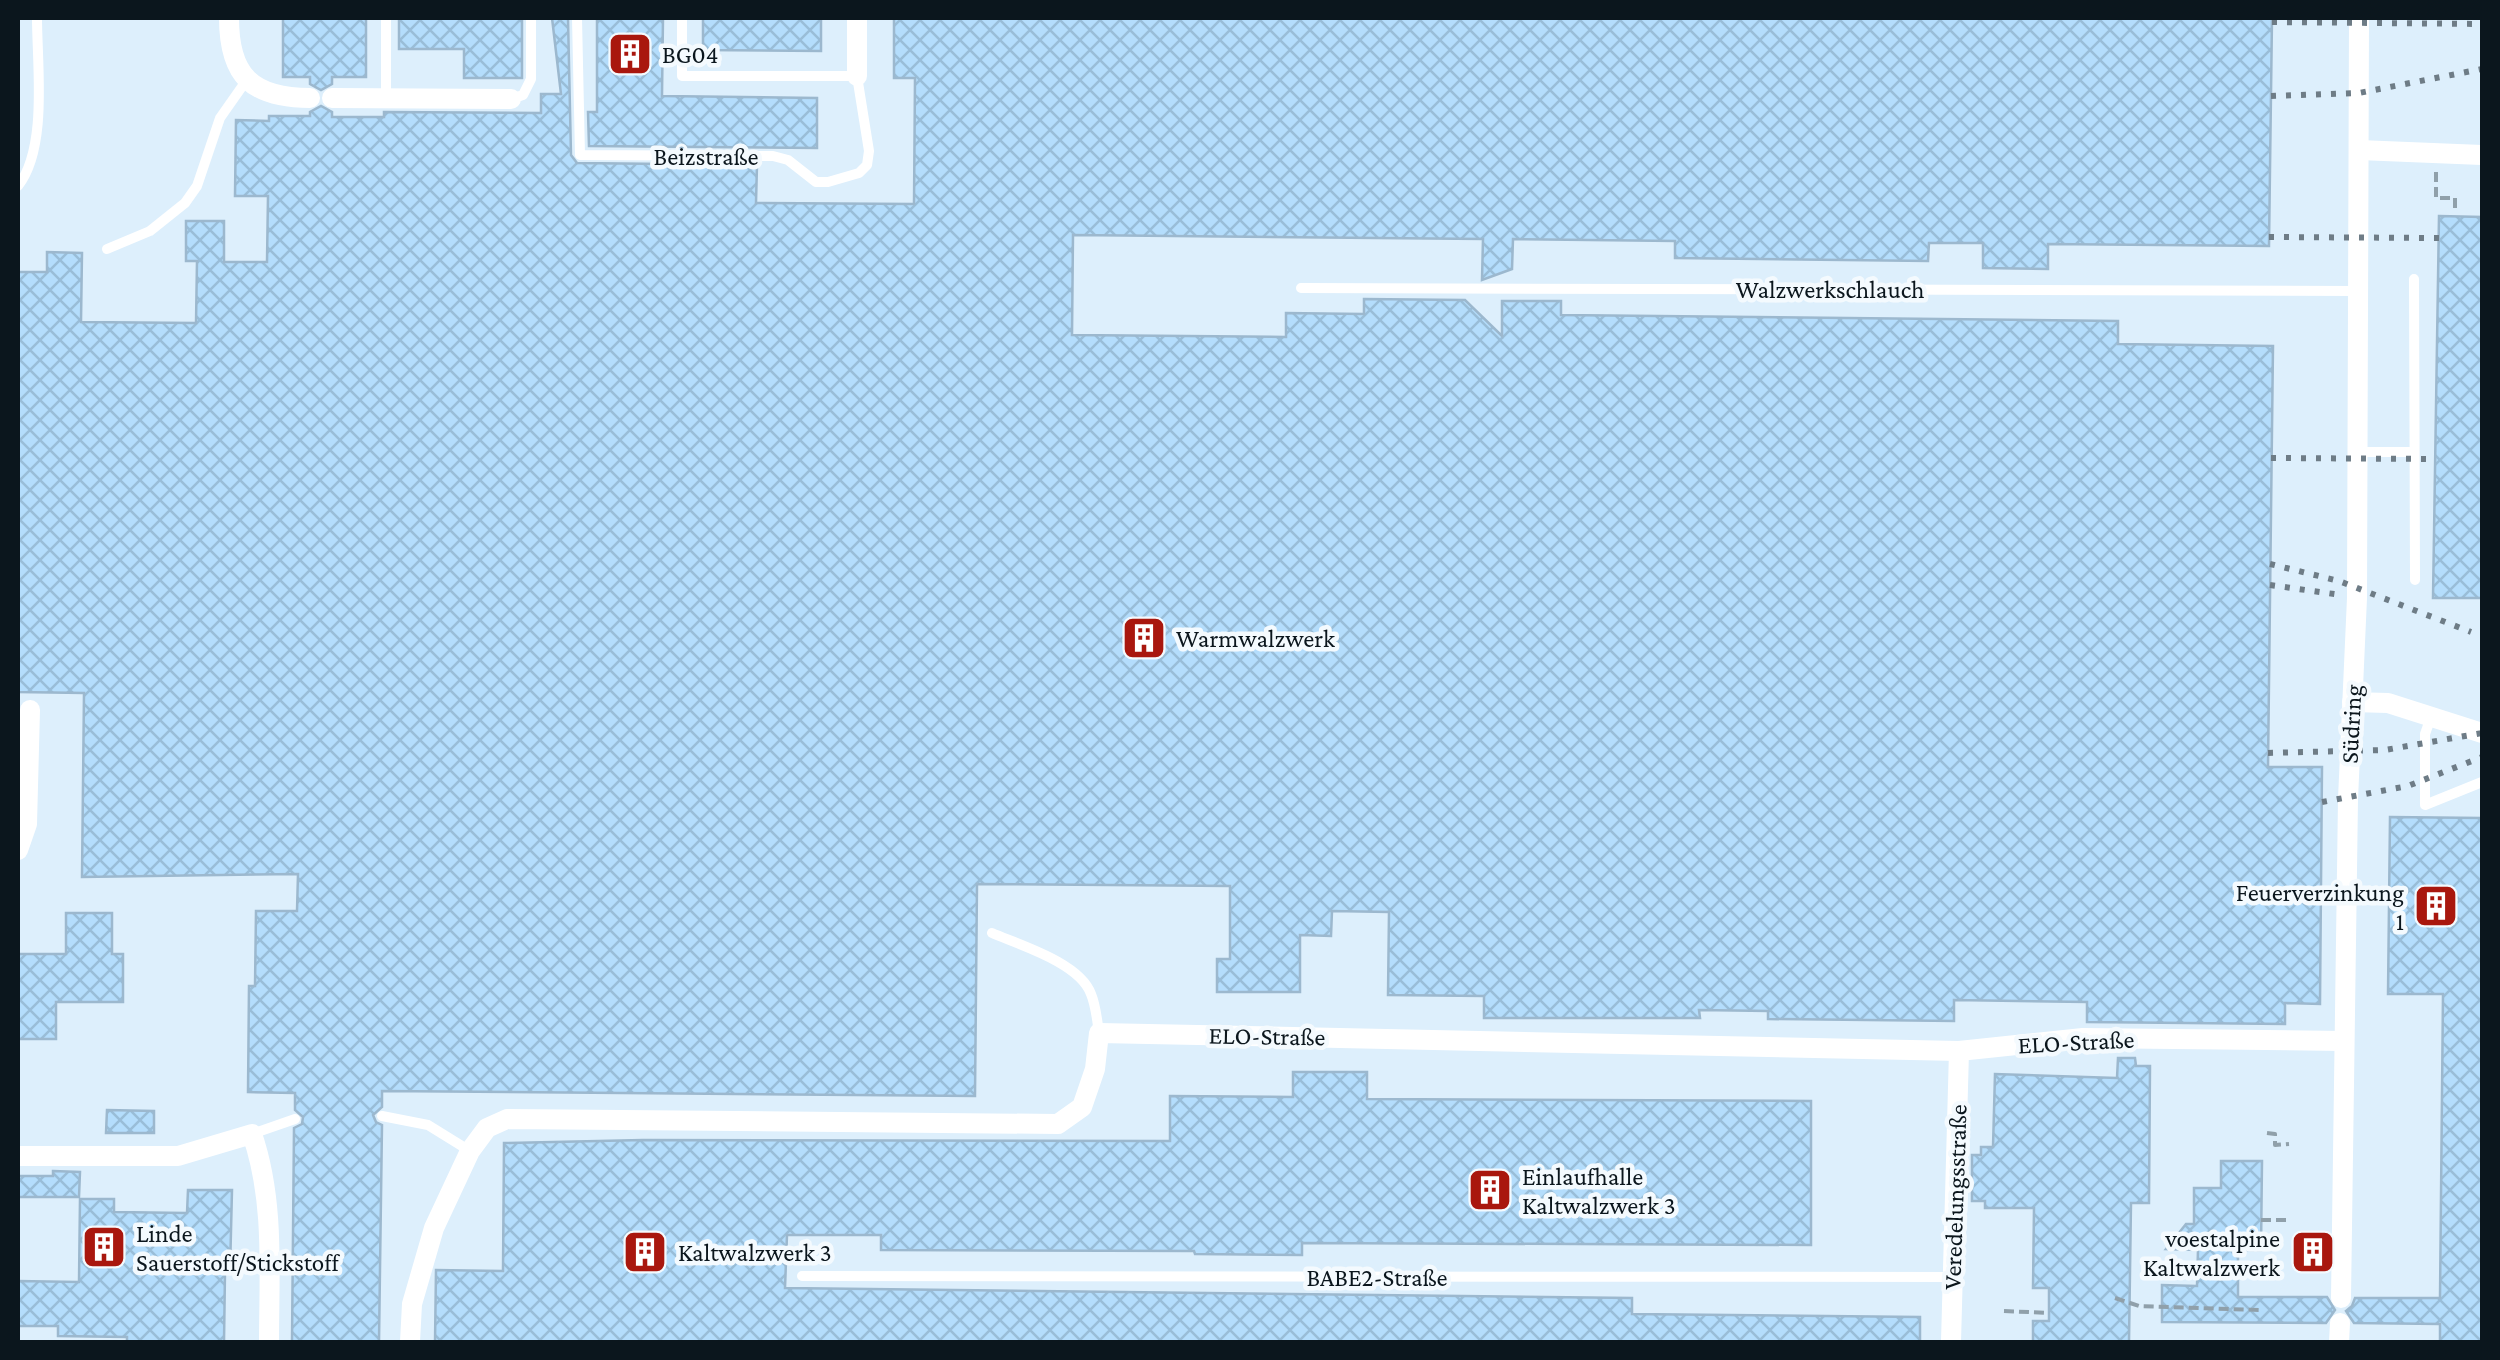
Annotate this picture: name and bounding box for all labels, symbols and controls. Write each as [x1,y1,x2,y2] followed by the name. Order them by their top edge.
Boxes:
[607,31,653,77] building icon: BG04
[662,41,718,68] place label: BG04
[654,143,758,170] street label: Beizstraße
[1736,276,1924,303] street label: Walzwerkschlauch
[1121,615,1167,661] building icon: Warmwalzwerk
[1176,625,1335,652] place label: Warmwalzwerk
[2335,684,2368,764] street label: Südring
[2236,879,2404,935] place label: Feuerverzinkung 1
[2413,883,2459,929] building icon: Feuerverzinkung 1
[1208,1021,1326,1051] street label: ELO-Straße
[2017,1025,2135,1059] street label: ELO-Straße
[1938,1104,1973,1290] street label: Veredelungsstraße
[1522,1163,1676,1219] place label: Einlaufhalle Kaltwalzwerk 3
[1467,1167,1513,1213] building icon: Einlaufhalle Kaltwalzwerk 3
[136,1220,341,1276] place label: Linde Sauerstoff/Stickstoff
[81,1224,127,1270] building icon: Linde Sauerstoff/Stickstoff
[2143,1225,2280,1281] place label: voestalpine Kaltwalzwerk
[622,1229,668,1275] building icon: Kaltwalzwerk 3
[2290,1229,2336,1275] building icon: voestalpine Kaltwalzwerk
[678,1239,832,1266] place label: Kaltwalzwerk 3
[1307,1264,1447,1291] street label: BABE2-Straße

